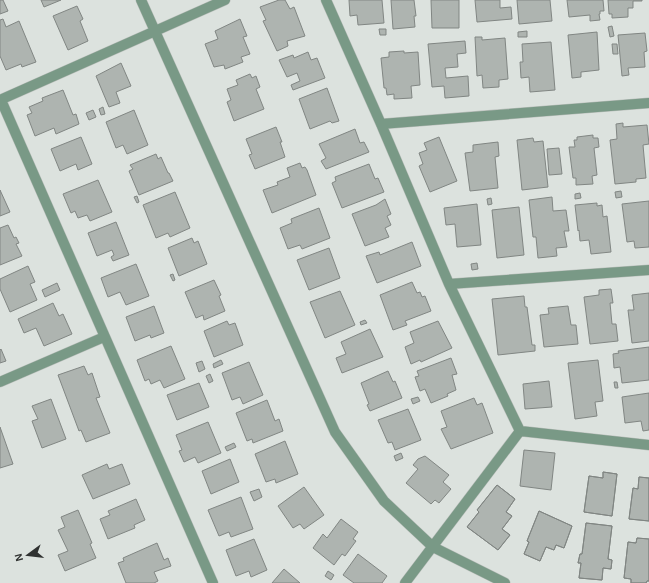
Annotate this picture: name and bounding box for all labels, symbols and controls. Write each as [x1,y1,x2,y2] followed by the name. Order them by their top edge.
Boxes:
[8,535,48,575] north arrow
[13,552,25,563] text: N

